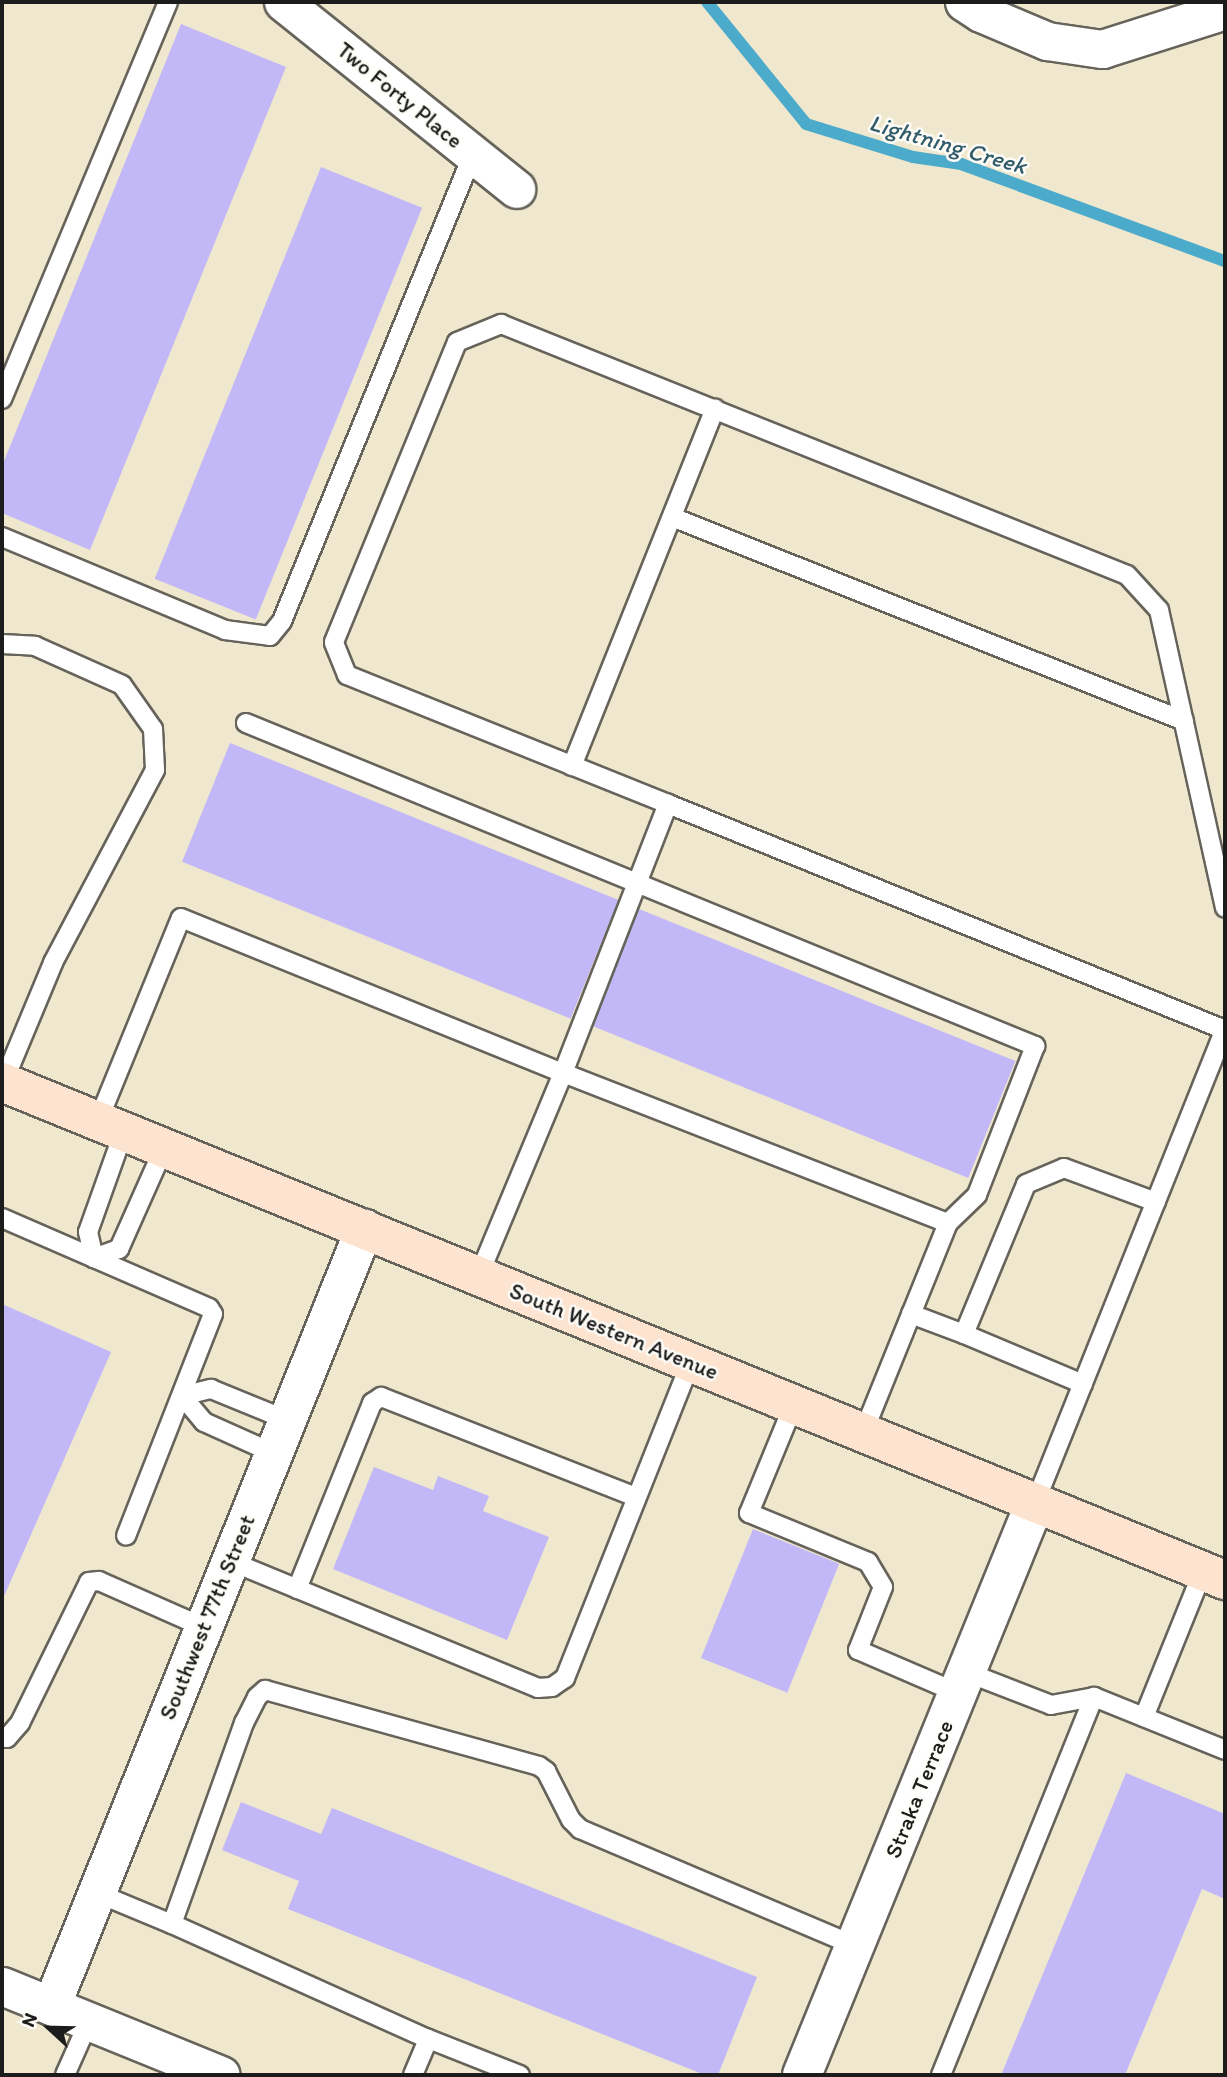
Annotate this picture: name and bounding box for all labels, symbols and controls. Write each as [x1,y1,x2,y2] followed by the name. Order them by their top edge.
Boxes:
[332,36,468,154] street label: Two Forty Place
[866,108,1030,180] water label: Lightning Creek
[506,1277,722,1385] street label: South Western Avenue
[153,1511,261,1723] street label: Southwest 77th Street
[879,1717,959,1861] street label: Straka Terrace
[14,1993,84,2063] north arrow
[16,2010,42,2030] text: N

